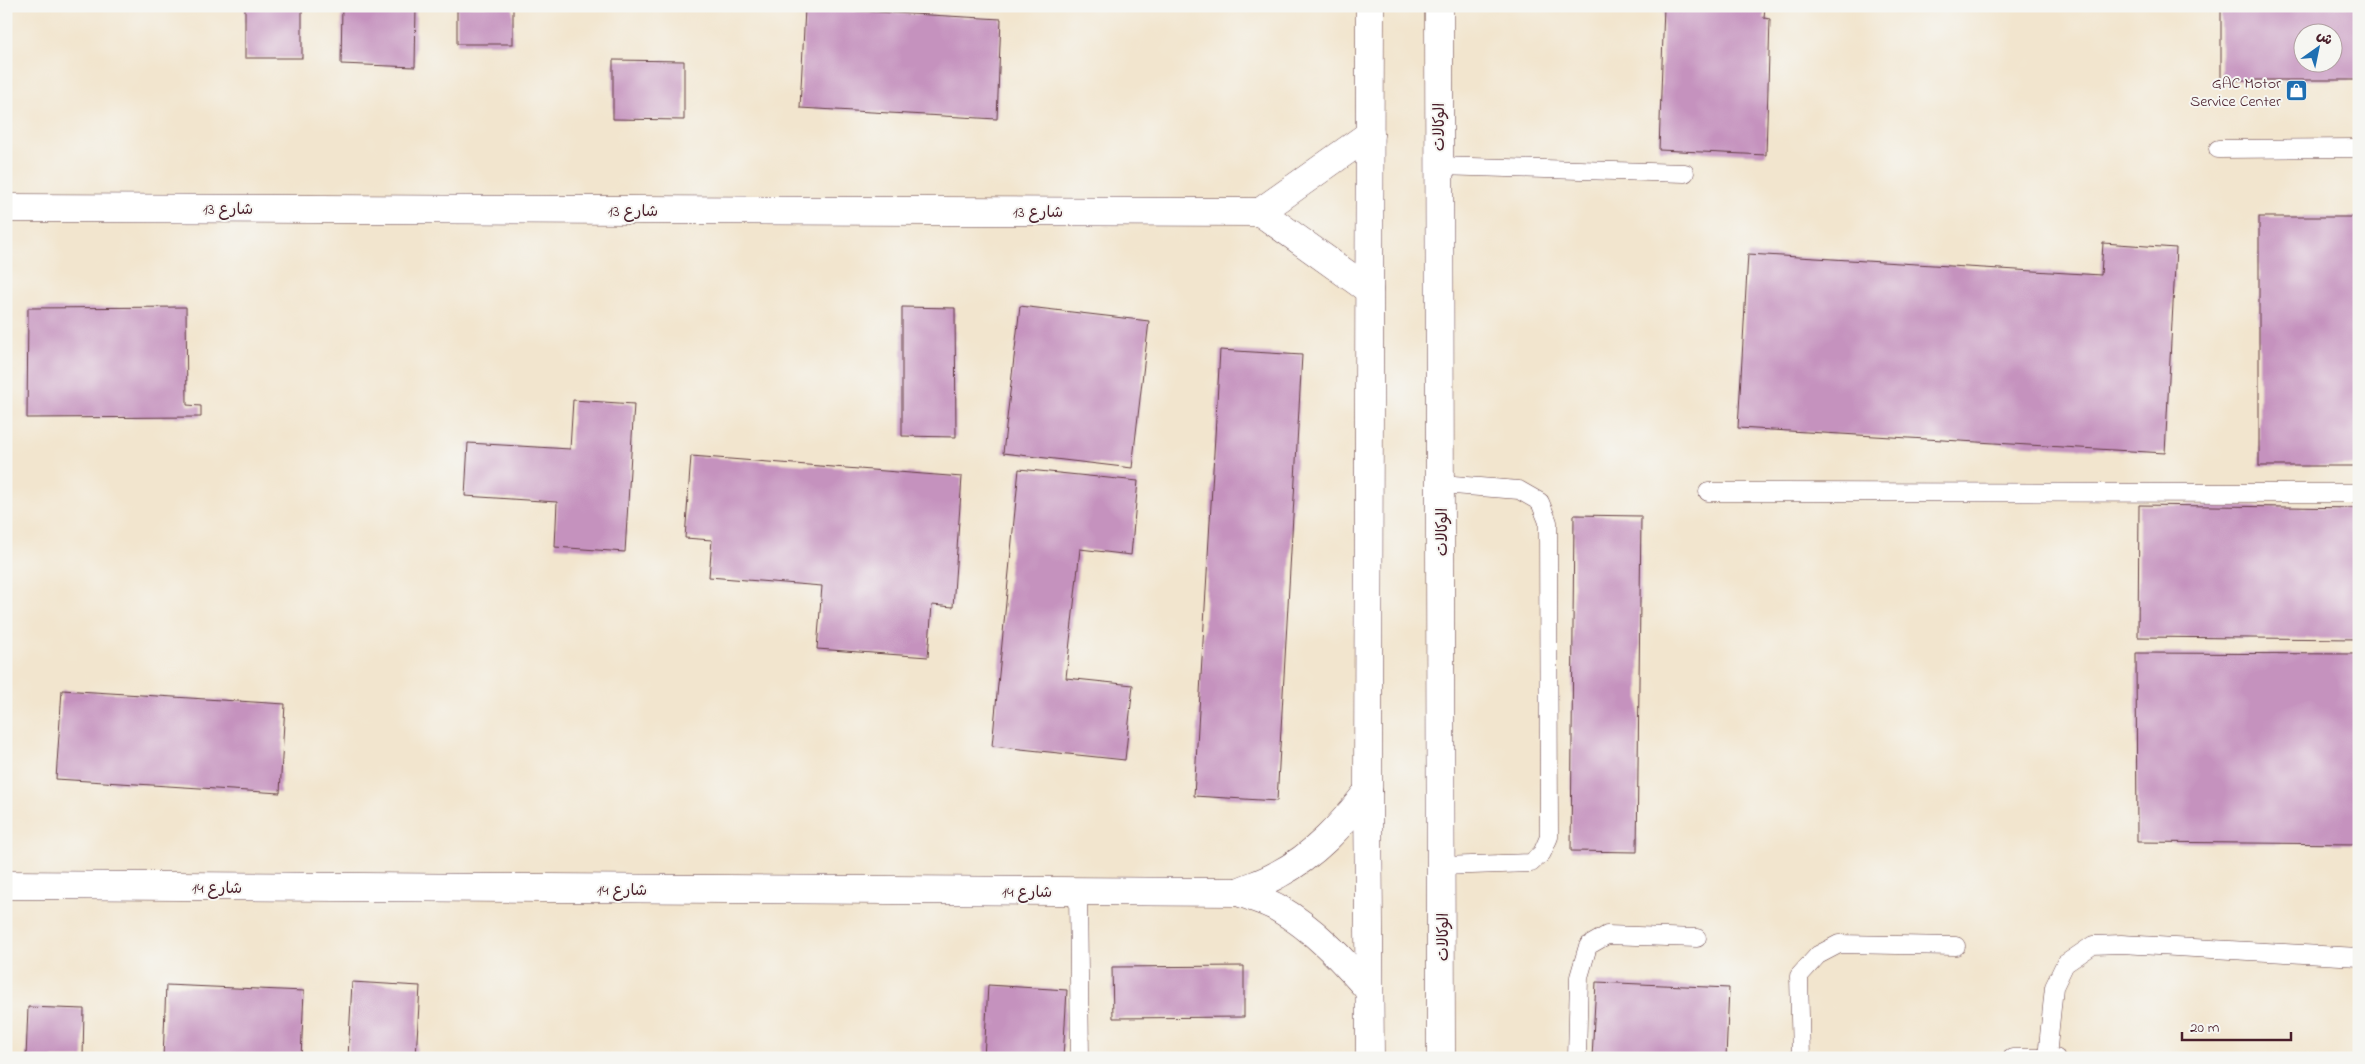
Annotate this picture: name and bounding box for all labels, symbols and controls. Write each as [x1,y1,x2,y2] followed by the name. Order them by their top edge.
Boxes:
[2292,22,2342,72] north arrow
[2312,25,2336,51] text: ش
[2190,72,2281,114] place label: GAC Motor Service Center
[2285,79,2309,103] shop icon: GAC Motor Service Center
[1428,103,1452,151] street label: الوكالات
[203,198,253,222] street label: شارع 13
[608,200,658,224] street label: شارع 13
[1013,201,1063,225] street label: شارع 13
[1431,508,1455,556] street label: الوكالات
[192,877,242,901] street label: شارع 14
[597,879,647,903] street label: شارع 14
[1002,881,1052,905] street label: شارع 14
[1432,913,1456,961] street label: الوكالات
[2182,1009,2291,1041] scale bar
[2190,1017,2220,1039] text: 20 m

